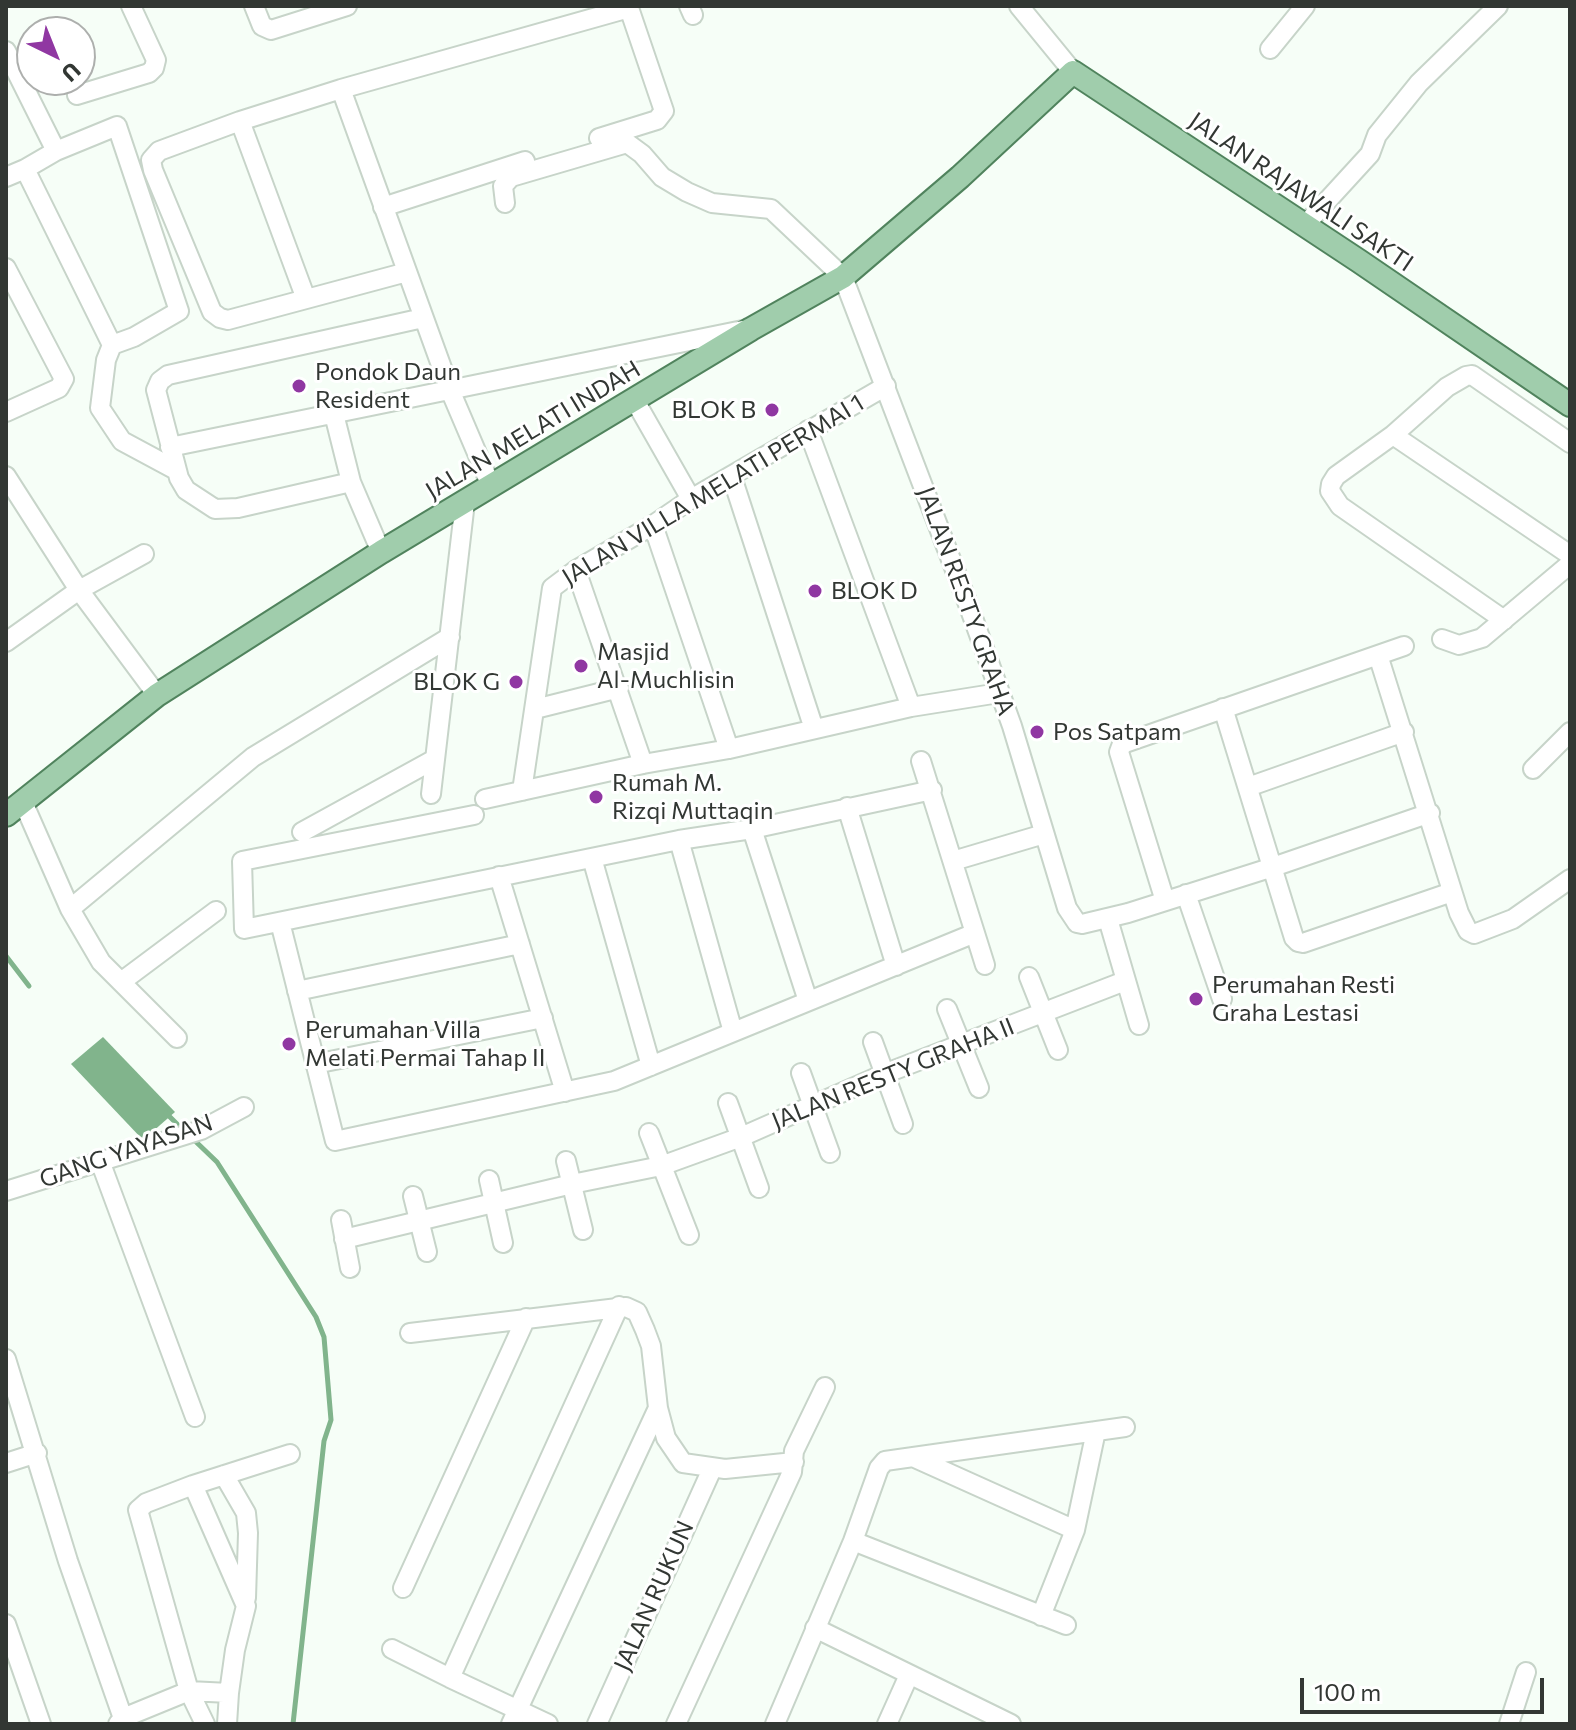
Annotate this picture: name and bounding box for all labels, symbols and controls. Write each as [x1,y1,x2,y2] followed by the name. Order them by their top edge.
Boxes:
[16,16,96,96] north arrow
[56,57,86,88] text: U
[1183,106,1419,278] street label: JALAN RAJAWALI SAKTI
[421,355,645,505] street label: JALAN MELATI INDAH
[315,358,461,414] place label: Pondok Daun Resident
[290,377,308,395] marker: Pondok Daun Resident
[557,388,869,592] street label: JALAN VILLA MELATI PERMAI 1
[671,396,756,424] place label: BLOK B
[763,401,781,419] marker: BLOK B
[911,483,1021,719] street label: JALAN RESTY GRAHA
[831,577,918,605] place label: BLOK D
[806,582,824,600] marker: BLOK D
[597,638,735,694] place label: Masjid Al-Muchlisin
[572,657,590,675] marker: Masjid Al-Muchlisin
[413,668,500,696] place label: BLOK G
[507,673,525,691] marker: BLOK G
[1053,718,1181,746] place label: Pos Satpam
[1028,723,1046,741] marker: Pos Satpam
[612,769,773,825] place label: Rumah M. Rizqi Muttaqin
[587,788,605,806] marker: Rumah M. Rizqi Muttaqin
[1212,971,1395,1027] place label: Perumahan Resti Graha Lestasi
[1187,990,1205,1008] marker: Perumahan Resti Graha Lestasi
[768,1012,1018,1136] street label: JALAN RESTY GRAHA II
[305,1016,545,1072] place label: Perumahan Villa Melati Permai Tahap II
[280,1035,298,1053] marker: Perumahan Villa Melati Permai Tahap II
[36,1108,216,1194] street label: GANG YAYASAN
[608,1516,700,1676] street label: JALAN RUKUN
[1304,1662,1548,1712] scale bar
[1314,1677,1381,1706] text: 100 m

